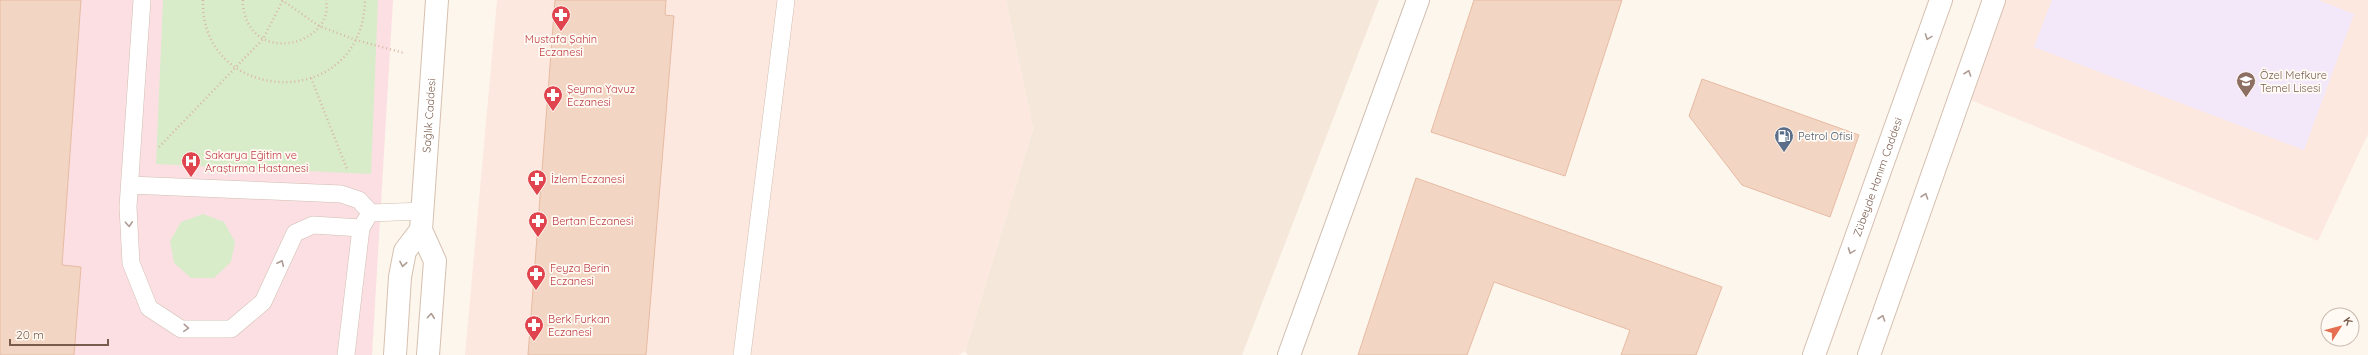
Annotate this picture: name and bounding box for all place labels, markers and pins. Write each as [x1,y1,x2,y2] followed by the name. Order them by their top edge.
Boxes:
[550,4,572,32] pharmacy icon: Mustafa Şahin Eczanesi
[525,32,597,59] place label: Mustafa Şahin Eczanesi
[2260,68,2327,95] place label: Özel Mefkure Temel Lisesi
[2235,70,2257,98] school or university icon: Özel Mefkure Temel Lisesi
[567,82,635,109] place label: Şeyma Yavuz Eczanesi
[542,84,564,112] pharmacy icon: Şeyma Yavuz Eczanesi
[1773,125,1795,153] fuel station icon: Petrol Ofisi
[1798,129,1853,143] place label: Petrol Ofisi
[205,148,308,175] place label: Sakarya Eğitim ve Araştırma Hastanesi
[180,150,202,178] hospital icon: Sakarya Eğitim ve Araştırma Hastanesi
[526,168,548,196] pharmacy icon: İzlem Eczanesi
[551,172,625,186] place label: İzlem Eczanesi
[527,210,549,238] pharmacy icon: Bertan Eczanesi
[552,214,633,228] place label: Bertan Eczanesi
[550,261,610,288] place label: Feyza Berin Eczanesi
[525,263,547,291] pharmacy icon: Feyza Berin Eczanesi
[548,312,610,339] place label: Berk Furkan Eczanesi
[523,314,545,342] pharmacy icon: Berk Furkan Eczanesi

